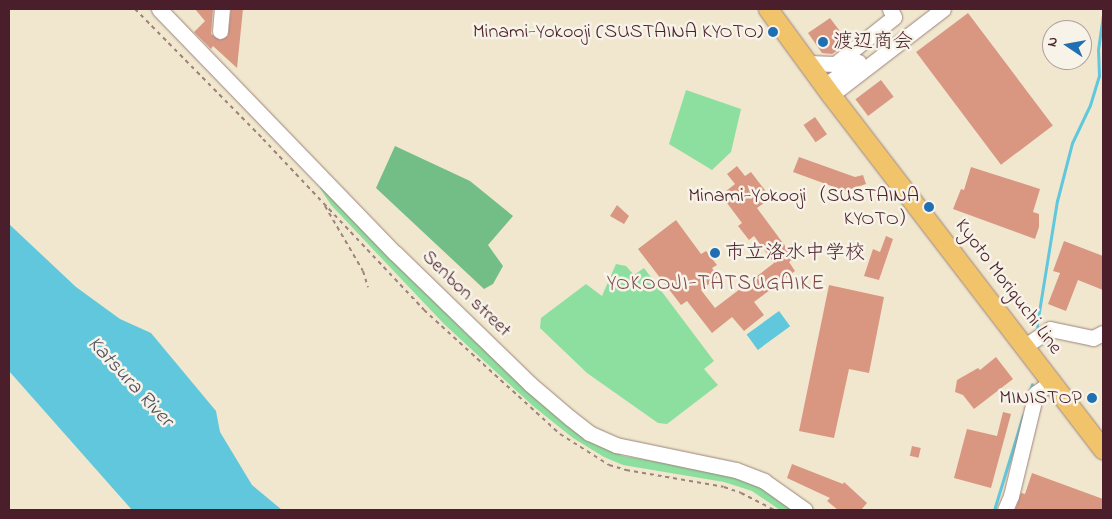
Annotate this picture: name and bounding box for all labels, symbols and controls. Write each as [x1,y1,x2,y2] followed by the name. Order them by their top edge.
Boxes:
[473,20,763,44] place label: Minami-Yokooji (SUSTAINA KYOTO)
[1042,20,1092,70] north arrow
[767,26,779,38] marker: Minami-Yokooji (SUSTAINA KYOTO)
[833,30,913,54] place label: 渡辺商会
[1042,35,1064,49] text: N
[817,36,829,48] marker: 渡辺商会
[688,184,919,231] place label: Minami-Yokooji（SUSTAINA KYOTO）
[923,201,935,213] marker: Minami-Yokooji（SUSTAINA KYOTO）
[949,215,1067,359] street label: Kyoto Moriguchi Line
[725,241,865,265] place label: 市立洛水中学校
[416,245,516,343] street label: Senbon street
[709,247,721,259] marker: 市立洛水中学校
[604,271,828,297] district label: YOKOOJI-TATSUGAIKE
[82,332,178,432] water label: Katsura River
[999,386,1082,410] place label: MINISTOP
[1086,392,1098,404] marker: MINISTOP

